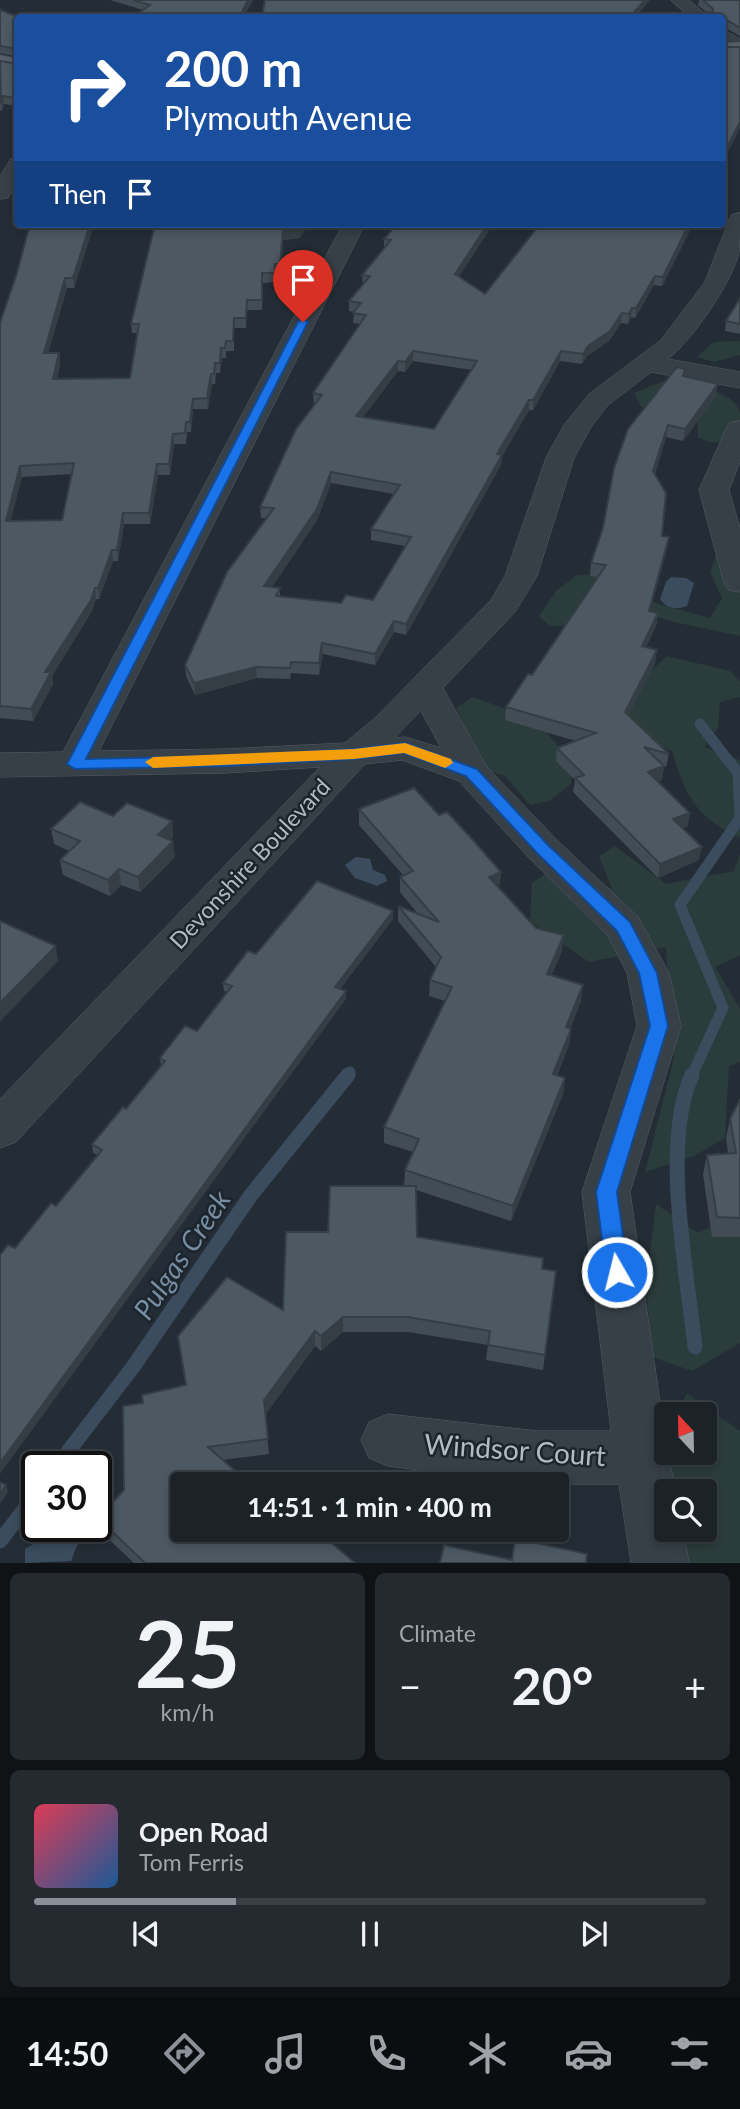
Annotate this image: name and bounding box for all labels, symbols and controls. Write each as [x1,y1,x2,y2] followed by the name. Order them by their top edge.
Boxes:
[164,39,302,97] text: 200 m
[49,42,140,133] icon: right
[164,98,412,137] text: Plymouth Avenue
[121,175,159,213] icon: arrive
[49,178,107,210] text: Then
[273,250,333,322] pin
[284,261,322,299] icon: arrive
[163,772,335,954] street label: Devonshire Boulevard
[126,1183,237,1325] water label: Pulgas Creek
[580,1235,654,1309] position arrow
[654,1402,718,1465] north arrow
[654,1402,717,1542] map controls
[423,1426,607,1472] street label: Windsor Court
[21,1451,112,1542] speed limit sign: 30
[654,1479,717,1542] button: search
[247,1491,492,1523] text: 14:51 · 1 min · 400 m
[135,1598,240,1707] text: 25
[399,1619,476,1647] text: Climate
[512,1654,593,1716] text: 20°
[399,1663,421,1709] text: −
[684,1663,706,1709] text: +
[161,1698,214,1726] text: km/h
[139,1816,268,1848] text: Open Road
[139,1848,244,1876] text: Tom Ferris
[127,1915,165,1953] icon: previous
[351,1915,389,1953] icon: pause
[575,1915,613,1953] icon: next
[160,2029,209,2078] icon: directions
[261,2029,310,2078] icon: music
[362,2029,411,2078] icon: phone
[463,2029,512,2078] icon: climate
[564,2029,613,2078] icon: car
[665,2029,714,2078] icon: filters
[26,2034,108,2073] text: 14:50

